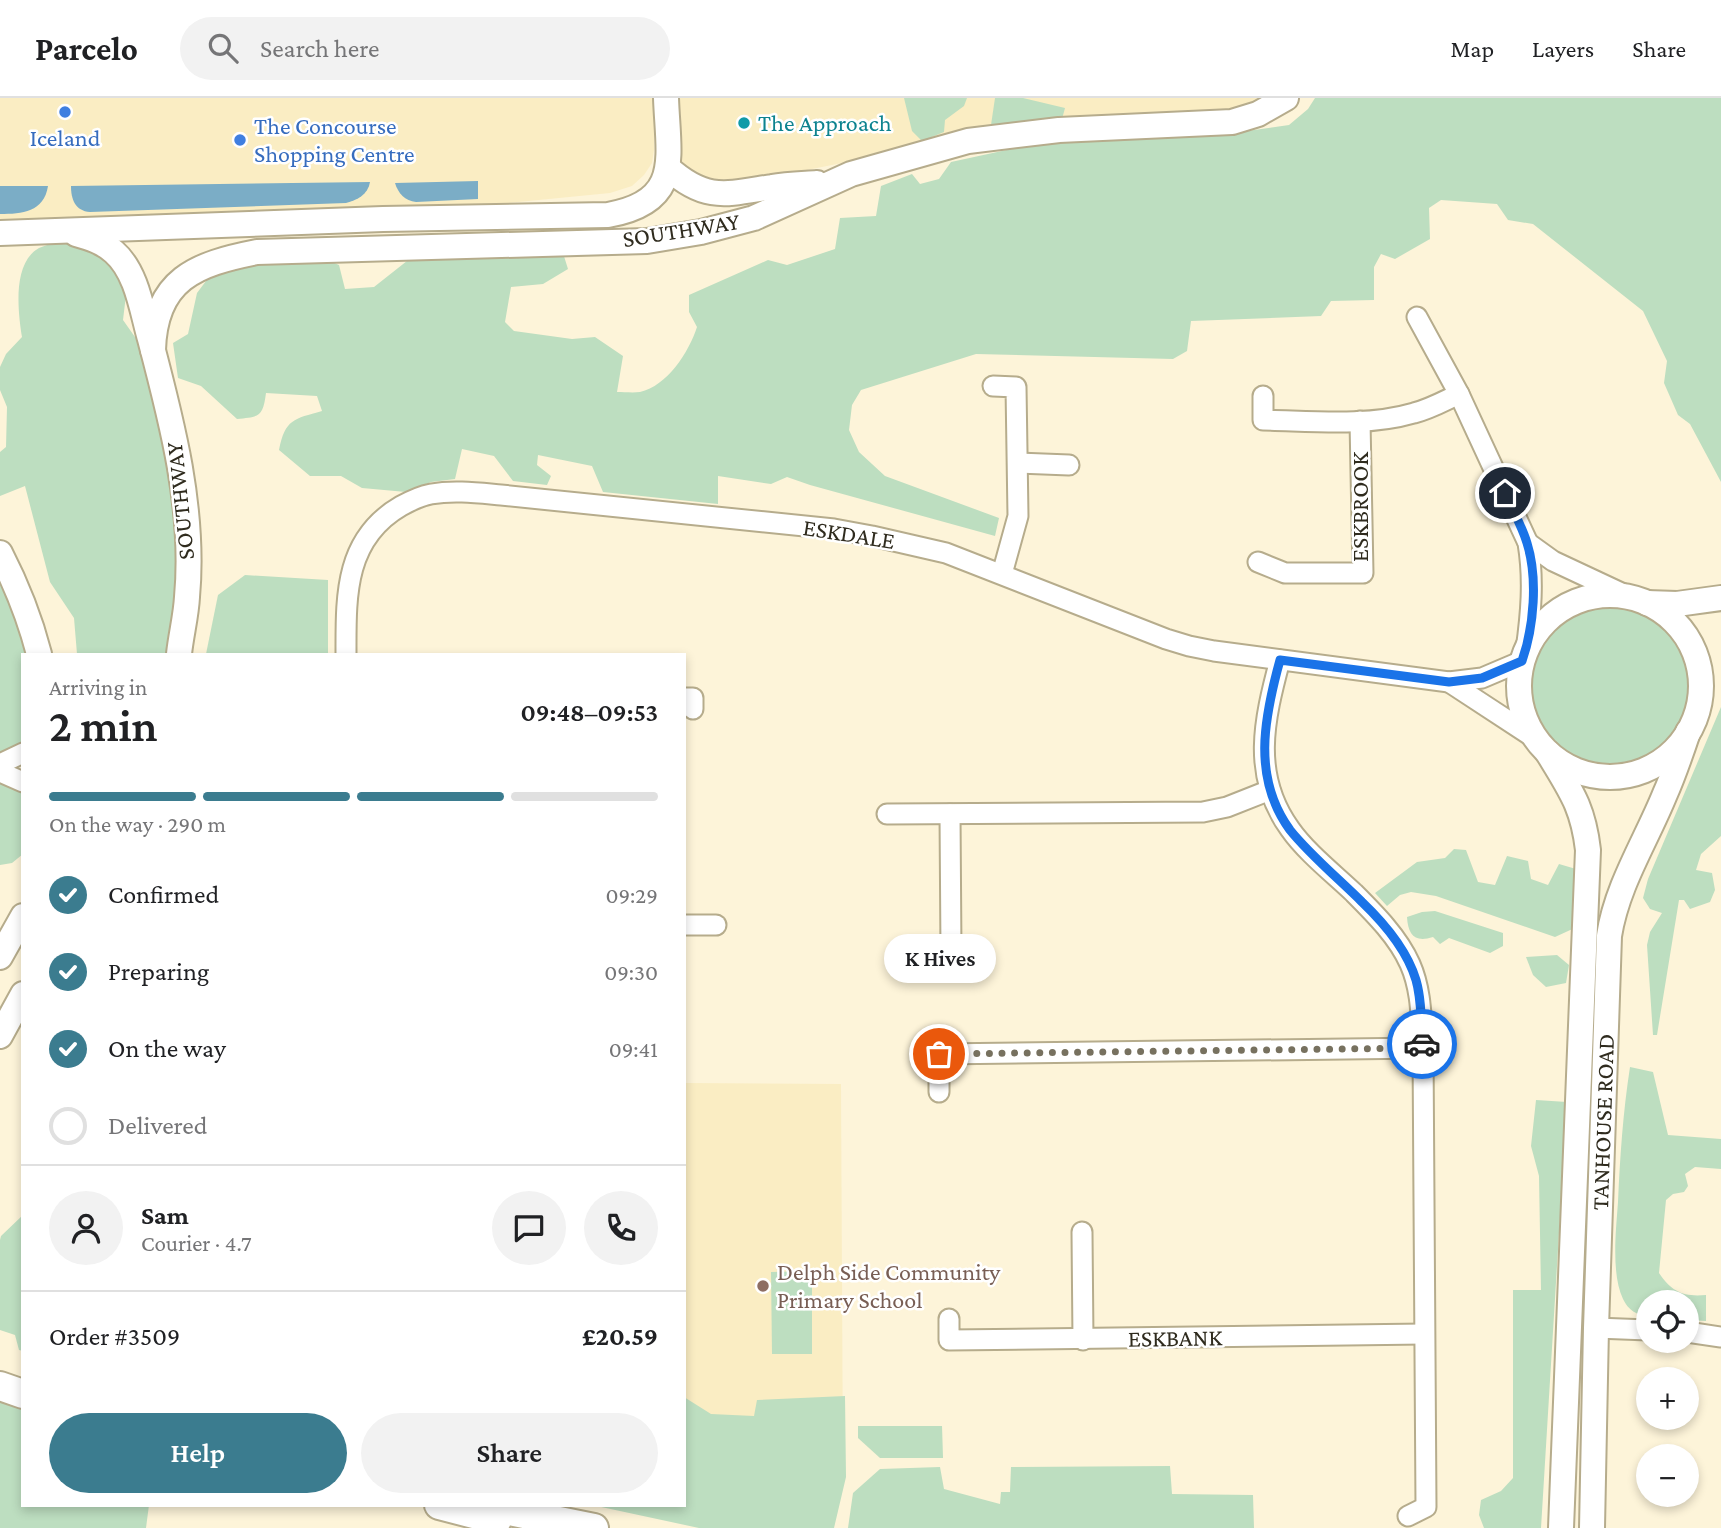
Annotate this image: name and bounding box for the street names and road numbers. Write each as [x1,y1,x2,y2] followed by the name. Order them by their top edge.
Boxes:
[620,207,742,252] street label: SOUTHWAY
[160,441,199,561] street label: SOUTHWAY
[1346,452,1373,562] street label: ESKBROOK
[801,513,897,554] street label: ESKDALE
[1586,1033,1619,1211] street label: TANHOUSE ROAD
[1128,1323,1223,1352] street label: ESKBANK

